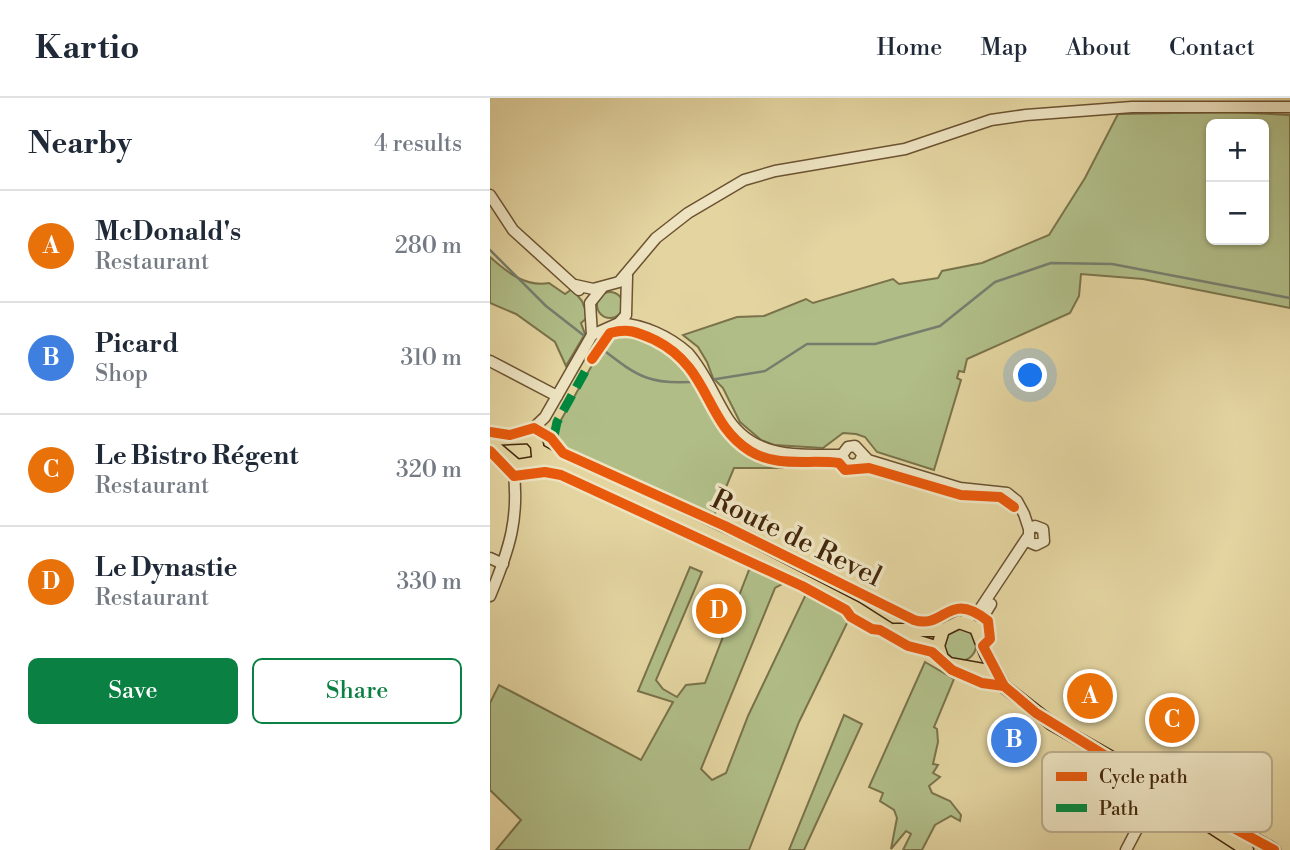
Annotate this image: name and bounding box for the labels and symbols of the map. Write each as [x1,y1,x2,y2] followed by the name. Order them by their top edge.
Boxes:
[1013,358,1047,392] your location
[705,482,887,595] street label: Route de Revel
[696,585,742,637] pin: D
[1067,670,1113,722] pin: A
[1149,694,1195,746] pin: C
[991,714,1037,766] pin: B
[1042,752,1272,832] legend
[1099,765,1188,789] text: Cycle path
[1099,797,1139,821] text: Path

